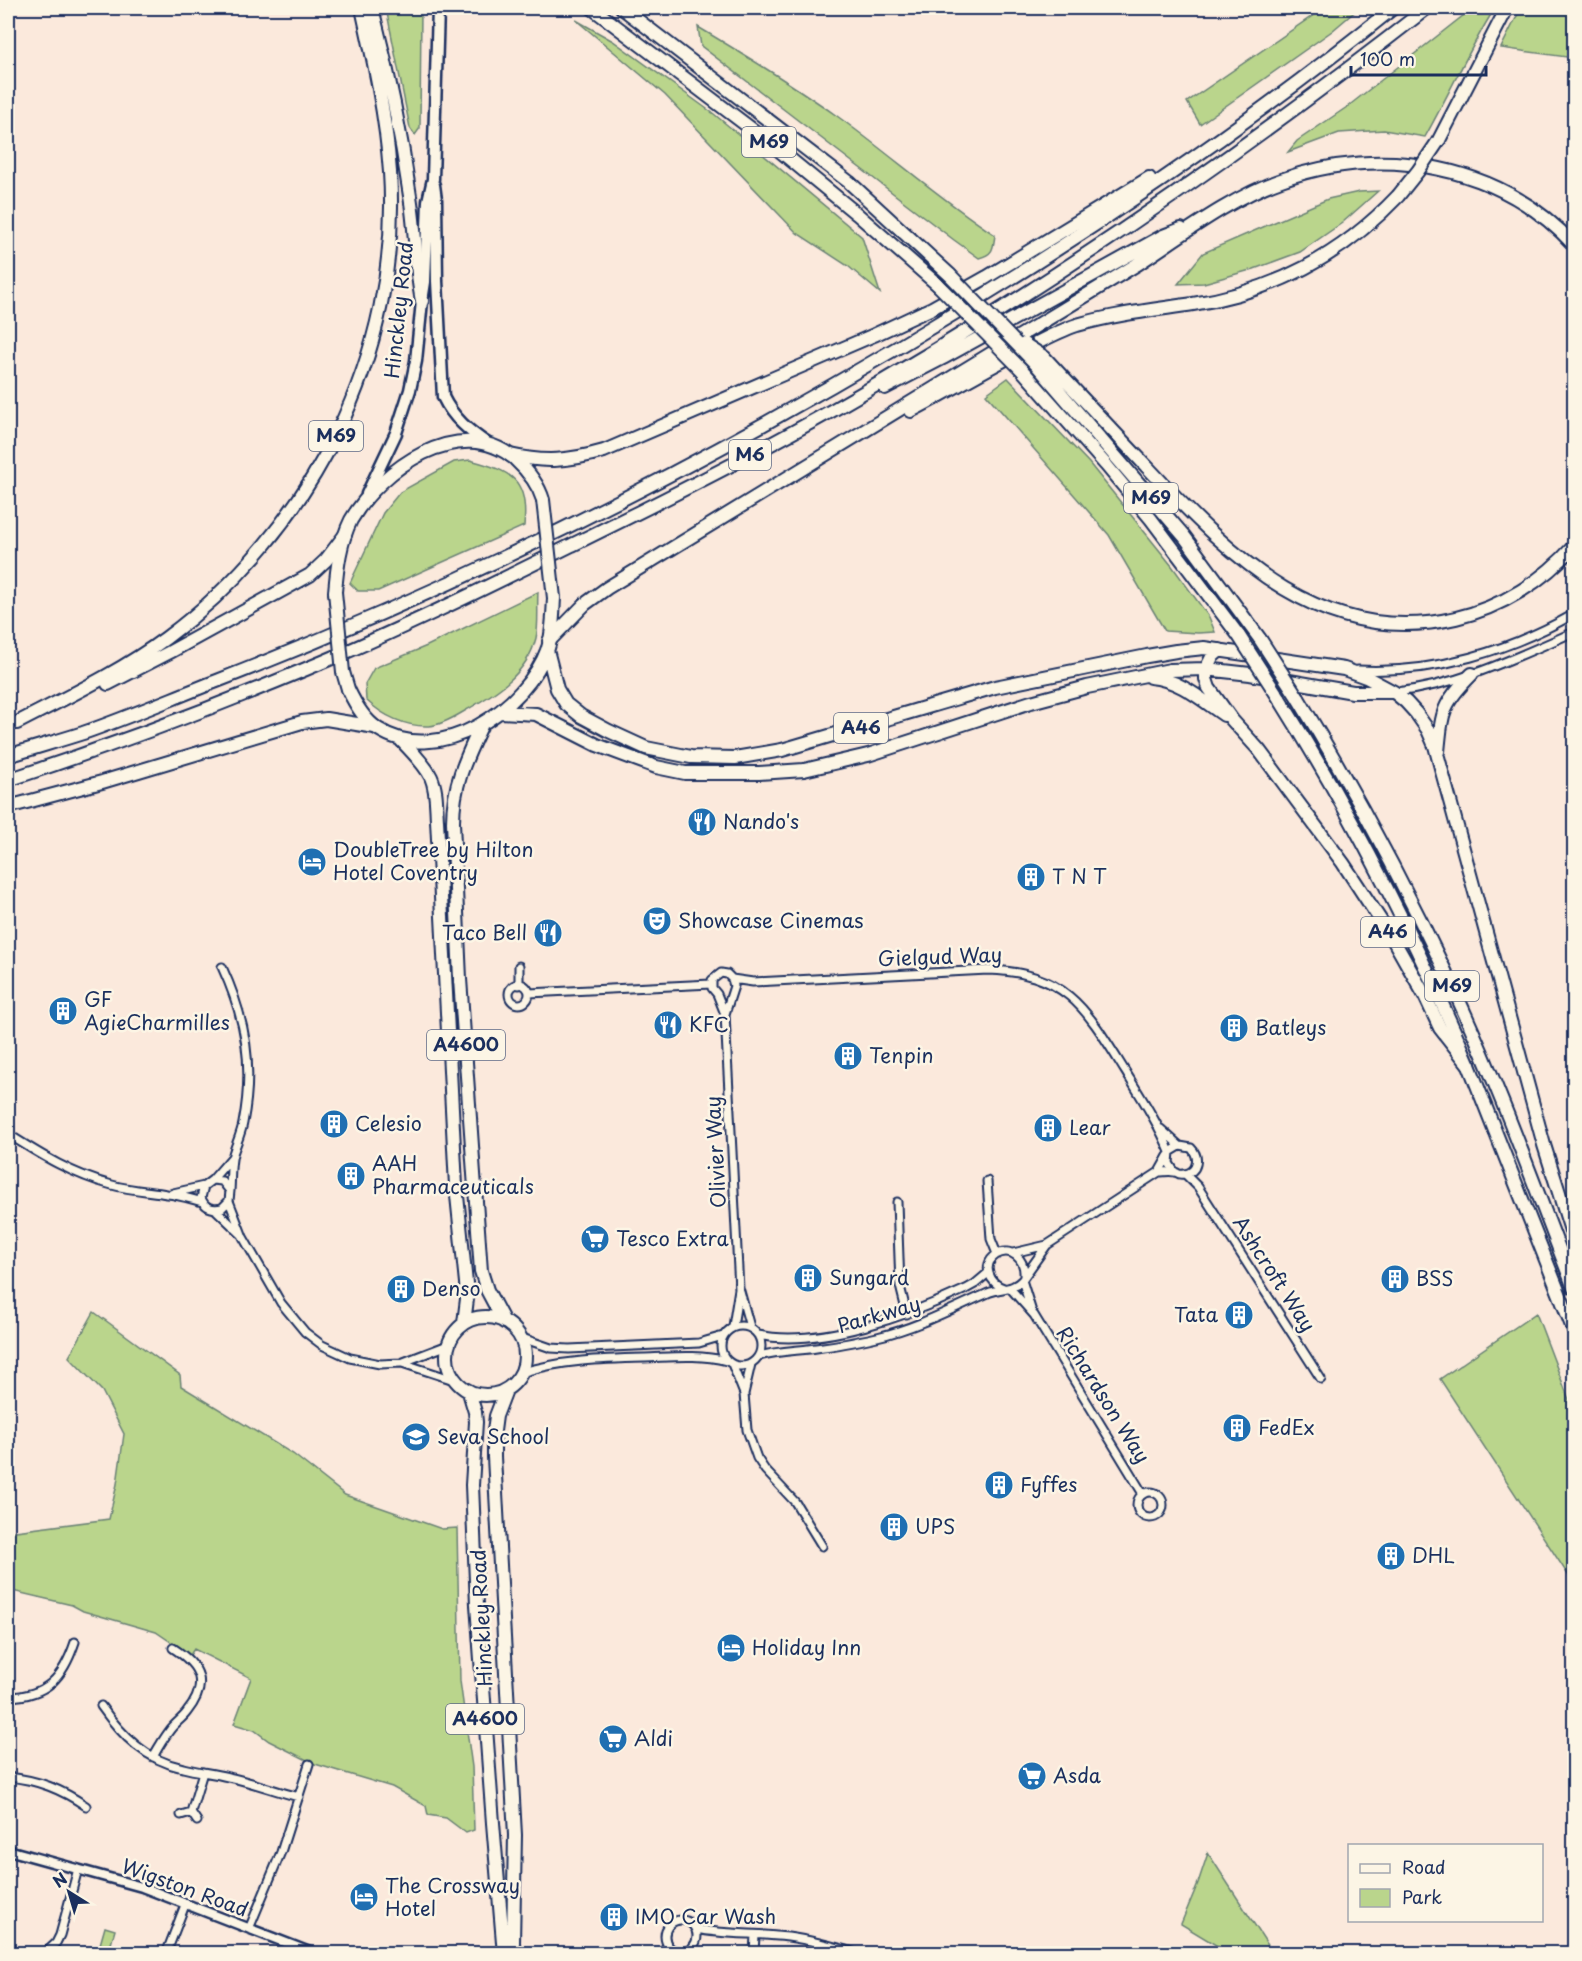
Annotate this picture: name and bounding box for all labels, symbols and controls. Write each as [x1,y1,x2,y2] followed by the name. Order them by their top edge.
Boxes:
[1351,39,1486,77] scale bar
[1360,45,1415,72] text: 100 m
[742,127,796,157] road number: M69
[376,240,420,380] street label: Hinckley Road
[309,421,363,451] road number: M69
[729,440,771,470] road number: M6
[1124,483,1178,513] road number: M69
[834,713,888,743] road number: A46
[686,806,718,838] restaurant icon: Nando's
[723,806,799,836] place label: Nando's
[333,834,533,887] place label: DoubleTree by Hilton Hotel Coventry
[296,846,328,878] hotel icon: DoubleTree by Hilton Hotel Coventry
[1015,861,1047,893] building icon: T N T
[1052,861,1107,891] place label: T N T
[641,905,673,937] theatre icon: Showcase Cinemas
[678,905,864,935] place label: Showcase Cinemas
[442,917,527,947] place label: Taco Bell
[532,917,564,949] restaurant icon: Taco Bell
[1361,917,1415,947] road number: A46
[877,939,1003,973] street label: Gielgud Way
[1425,971,1479,1001] road number: M69
[84,984,230,1037] place label: GF AgieCharmilles
[47,995,79,1027] building icon: GF AgieCharmilles
[652,1009,684,1041] restaurant icon: KFC
[689,1009,729,1039] place label: KFC
[1218,1012,1250,1044] building icon: Batleys
[1255,1012,1326,1042] place label: Batleys
[427,1030,505,1060] road number: A4600
[832,1040,864,1072] building icon: Tenpin
[869,1040,933,1070] place label: Tenpin
[697,1095,733,1209] street label: Olivier Way
[318,1108,350,1140] building icon: Celesio
[355,1108,422,1138] place label: Celesio
[1032,1112,1064,1144] building icon: Lear
[1069,1112,1111,1142] place label: Lear
[372,1148,534,1201] place label: AAH Pharmaceuticals
[335,1160,367,1192] building icon: AAH Pharmaceuticals
[1226,1209,1324,1337] street label: Ashcroft Way
[579,1223,611,1255] supermarket icon: Tesco Extra
[616,1223,729,1253] place label: Tesco Extra
[792,1262,824,1294] building icon: Sungard
[829,1262,909,1292] place label: Sungard
[1379,1263,1411,1295] building icon: BSS
[1416,1263,1454,1293] place label: BSS
[385,1273,417,1305] building icon: Denso
[422,1273,481,1303] place label: Denso
[834,1288,924,1340] street label: Parkway
[1174,1299,1218,1329] place label: Tata
[1223,1299,1255,1331] building icon: Tata
[1050,1320,1158,1469] street label: Richardson Way
[1221,1412,1253,1444] building icon: FedEx
[1258,1412,1315,1442] place label: FedEx
[400,1421,432,1453] school or university icon: Seva School
[437,1421,550,1451] place label: Seva School
[983,1469,1015,1501] building icon: Fyffes
[1020,1469,1077,1499] place label: Fyffes
[878,1511,910,1543] building icon: UPS
[915,1511,956,1541] place label: UPS
[1375,1540,1407,1572] building icon: DHL
[1412,1540,1455,1570] place label: DHL
[462,1549,500,1688] street label: Hinckley Road
[715,1632,747,1664] hotel icon: Holiday Inn
[752,1632,861,1662] place label: Holiday Inn
[446,1704,524,1734] road number: A4600
[597,1723,629,1755] supermarket icon: Aldi
[634,1723,673,1753] place label: Aldi
[1016,1760,1048,1792] supermarket icon: Asda
[1053,1760,1102,1790] place label: Asda
[1348,1844,1543,1922] legend
[118,1850,253,1924] street label: Wigston Road
[1402,1853,1446,1880] text: Road
[39,1862,99,1922] north arrow
[47,1866,72,1893] text: N
[385,1870,520,1923] place label: The Crossway Hotel
[348,1881,380,1913] hotel icon: The Crossway Hotel
[1402,1883,1442,1910] text: Park
[598,1901,630,1933] building icon: IMO Car Wash
[635,1901,776,1931] place label: IMO Car Wash

